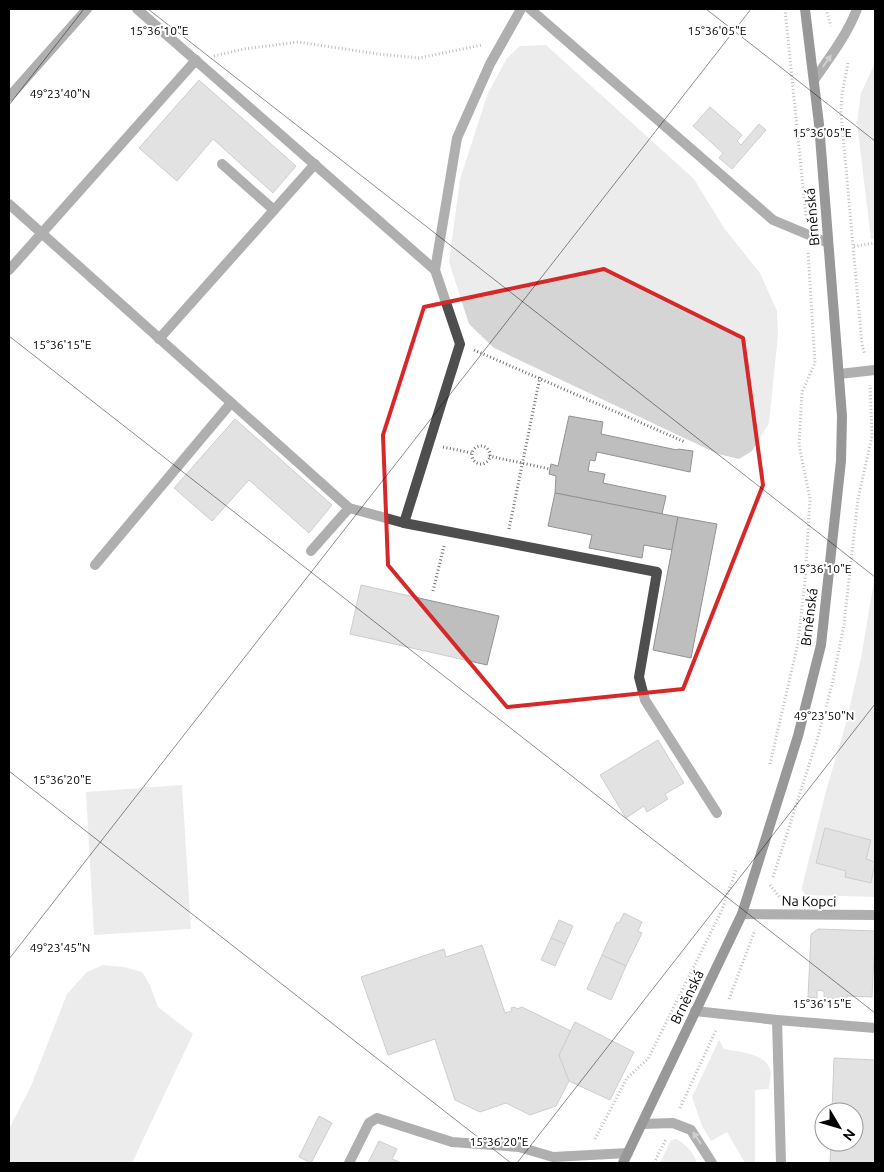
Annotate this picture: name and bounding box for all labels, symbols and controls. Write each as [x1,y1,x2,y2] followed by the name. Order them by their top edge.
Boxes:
[130,24,189,37] text: 15°36'10"E
[688,24,747,37] text: 15°36'05"E
[822,54,832,68] one-way arrow
[30,87,90,100] text: 49°23'40"N
[793,126,852,139] text: 15°36'05"E
[801,187,823,247] street label: Brněnská
[33,338,92,351] text: 15°36'15"E
[793,562,852,575] text: 15°36'10"E
[798,587,820,647] street label: Brněnská
[794,709,854,722] text: 49°23'50"N
[33,773,92,786] text: 15°36'20"E
[781,893,837,909] street label: Na Kopci
[30,941,90,954] text: 49°23'45"N
[667,967,707,1027] street label: Brněnská
[793,997,852,1010] text: 15°36'15"E
[814,1102,864,1152] north arrow
[840,1126,859,1144] text: N
[692,1132,701,1145] one-way arrow
[470,1135,529,1148] text: 15°36'20"E

